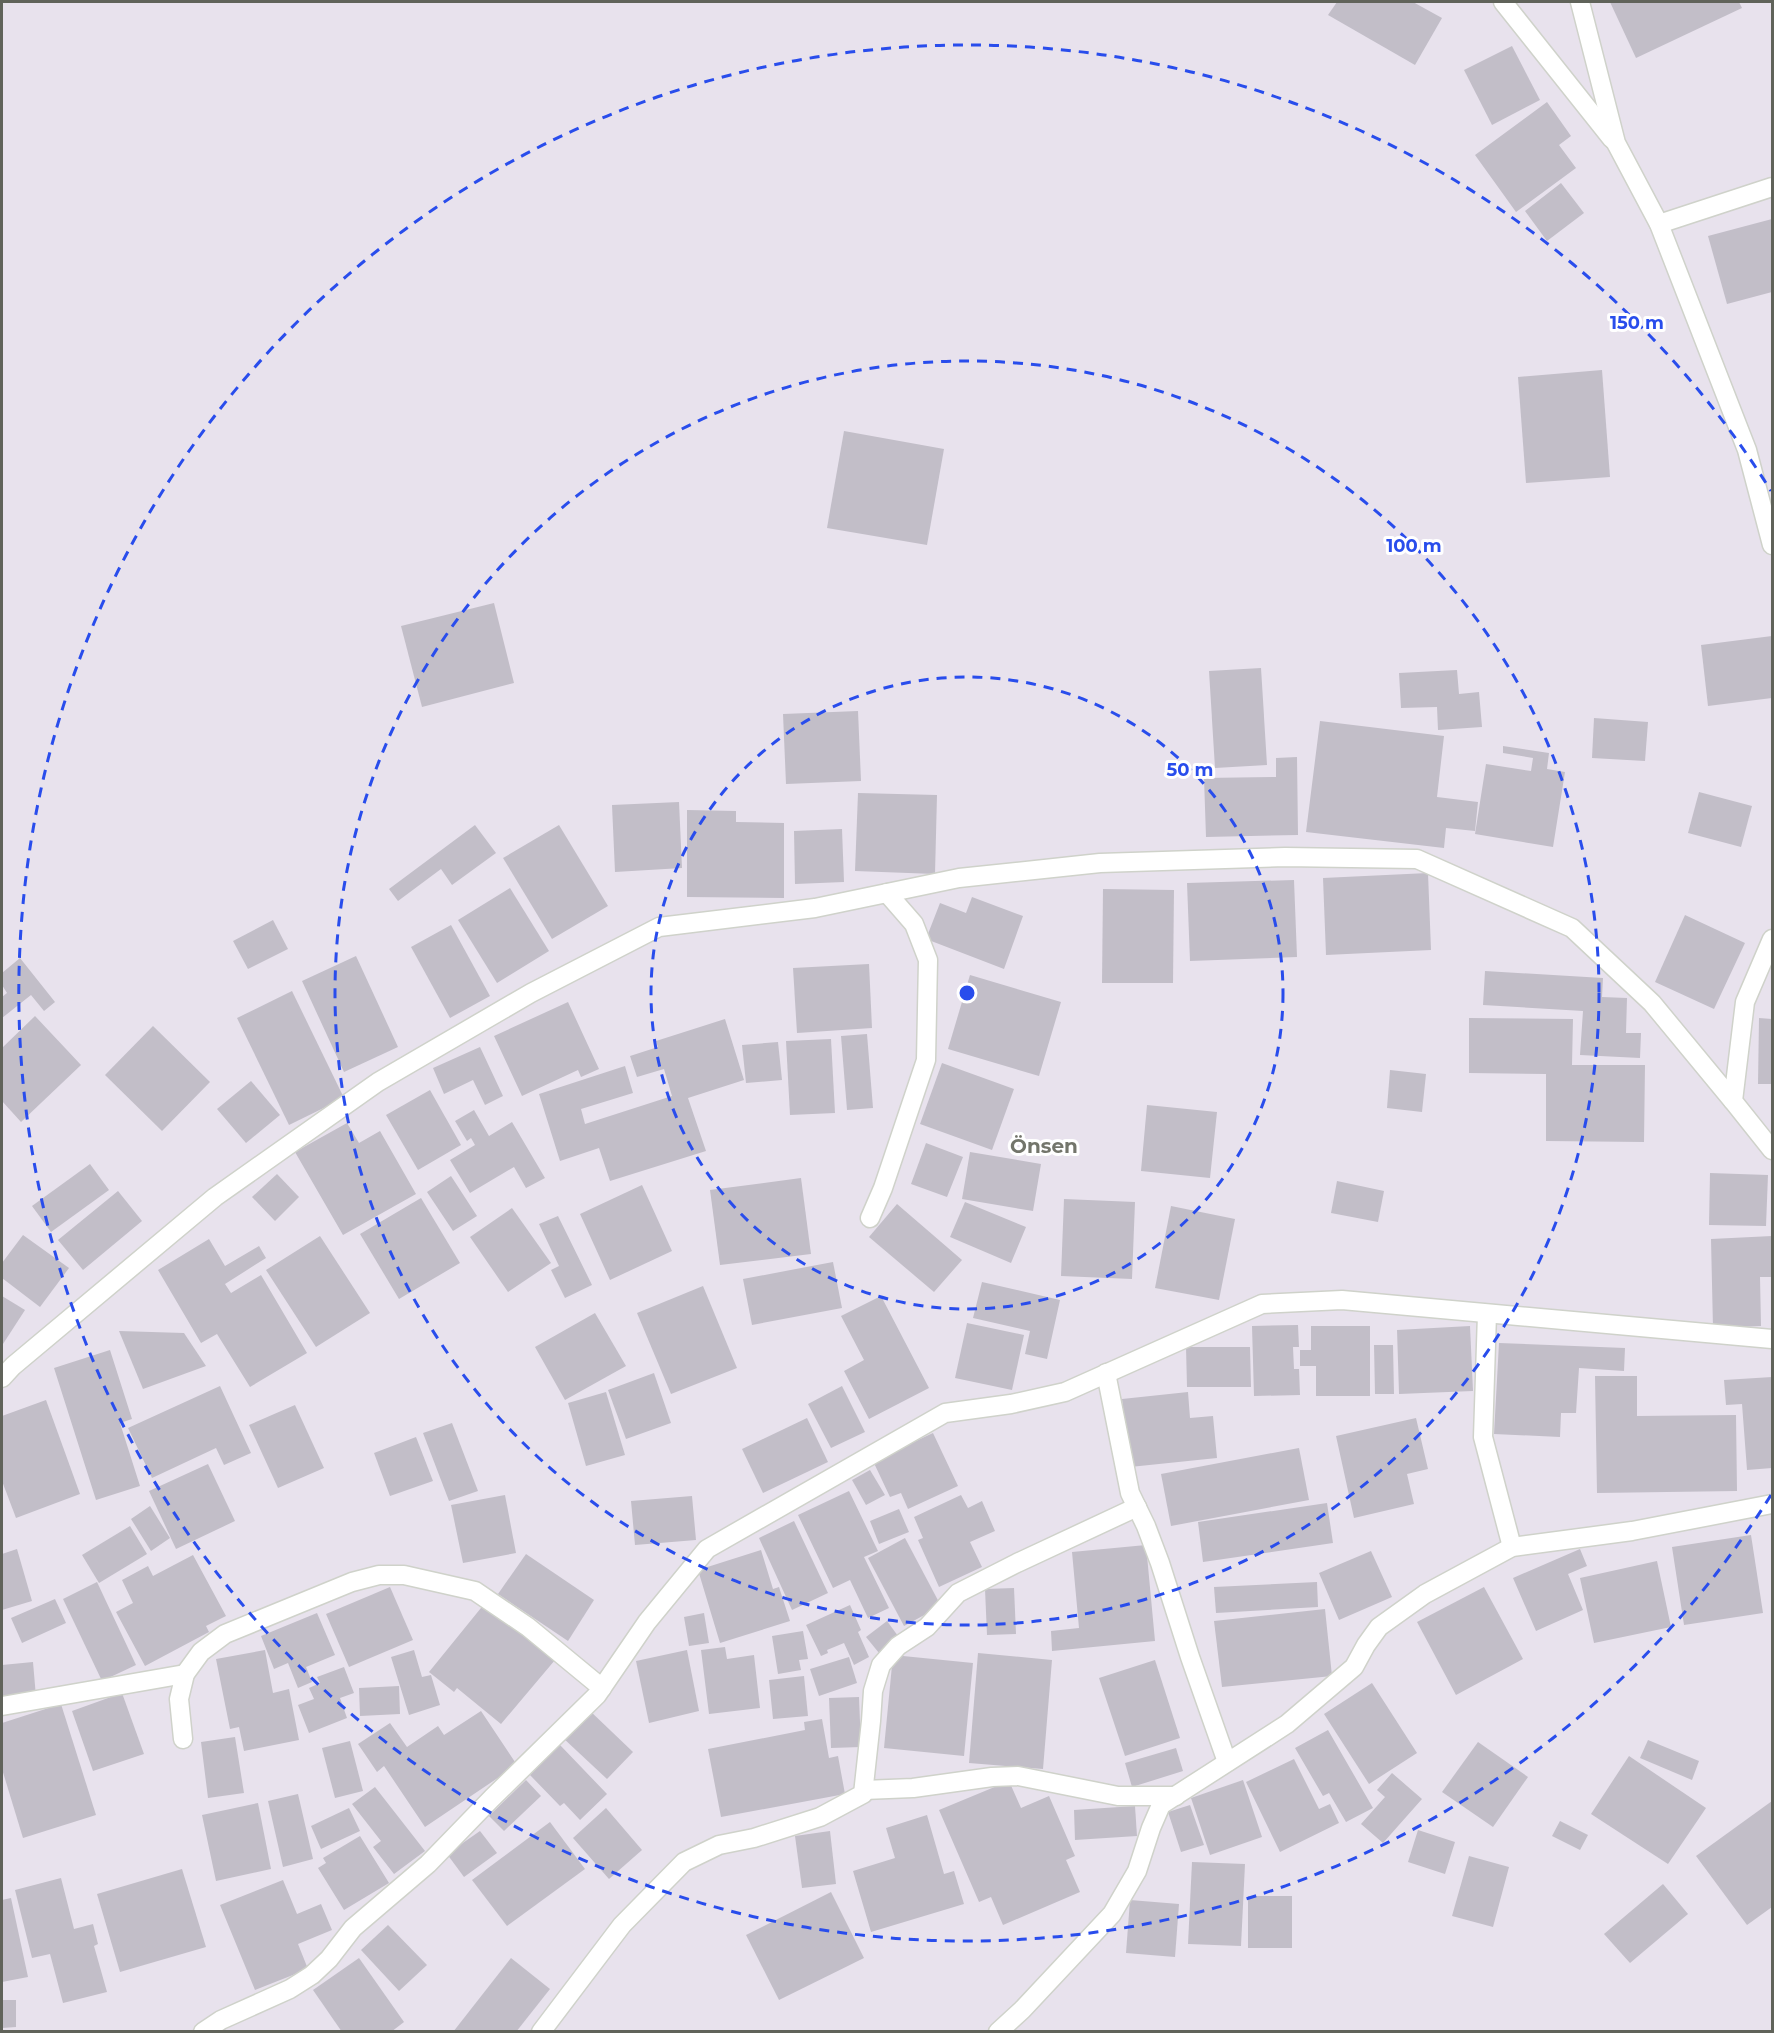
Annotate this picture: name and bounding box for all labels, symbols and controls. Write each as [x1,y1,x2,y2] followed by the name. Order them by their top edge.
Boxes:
[1610,312,1664,334] text: 150 m
[1386,535,1442,557] text: 100 m
[1167,759,1213,781] text: 50 m
[957,983,977,1003] centre of rings
[1010,1134,1078,1158] district label: Önsen

